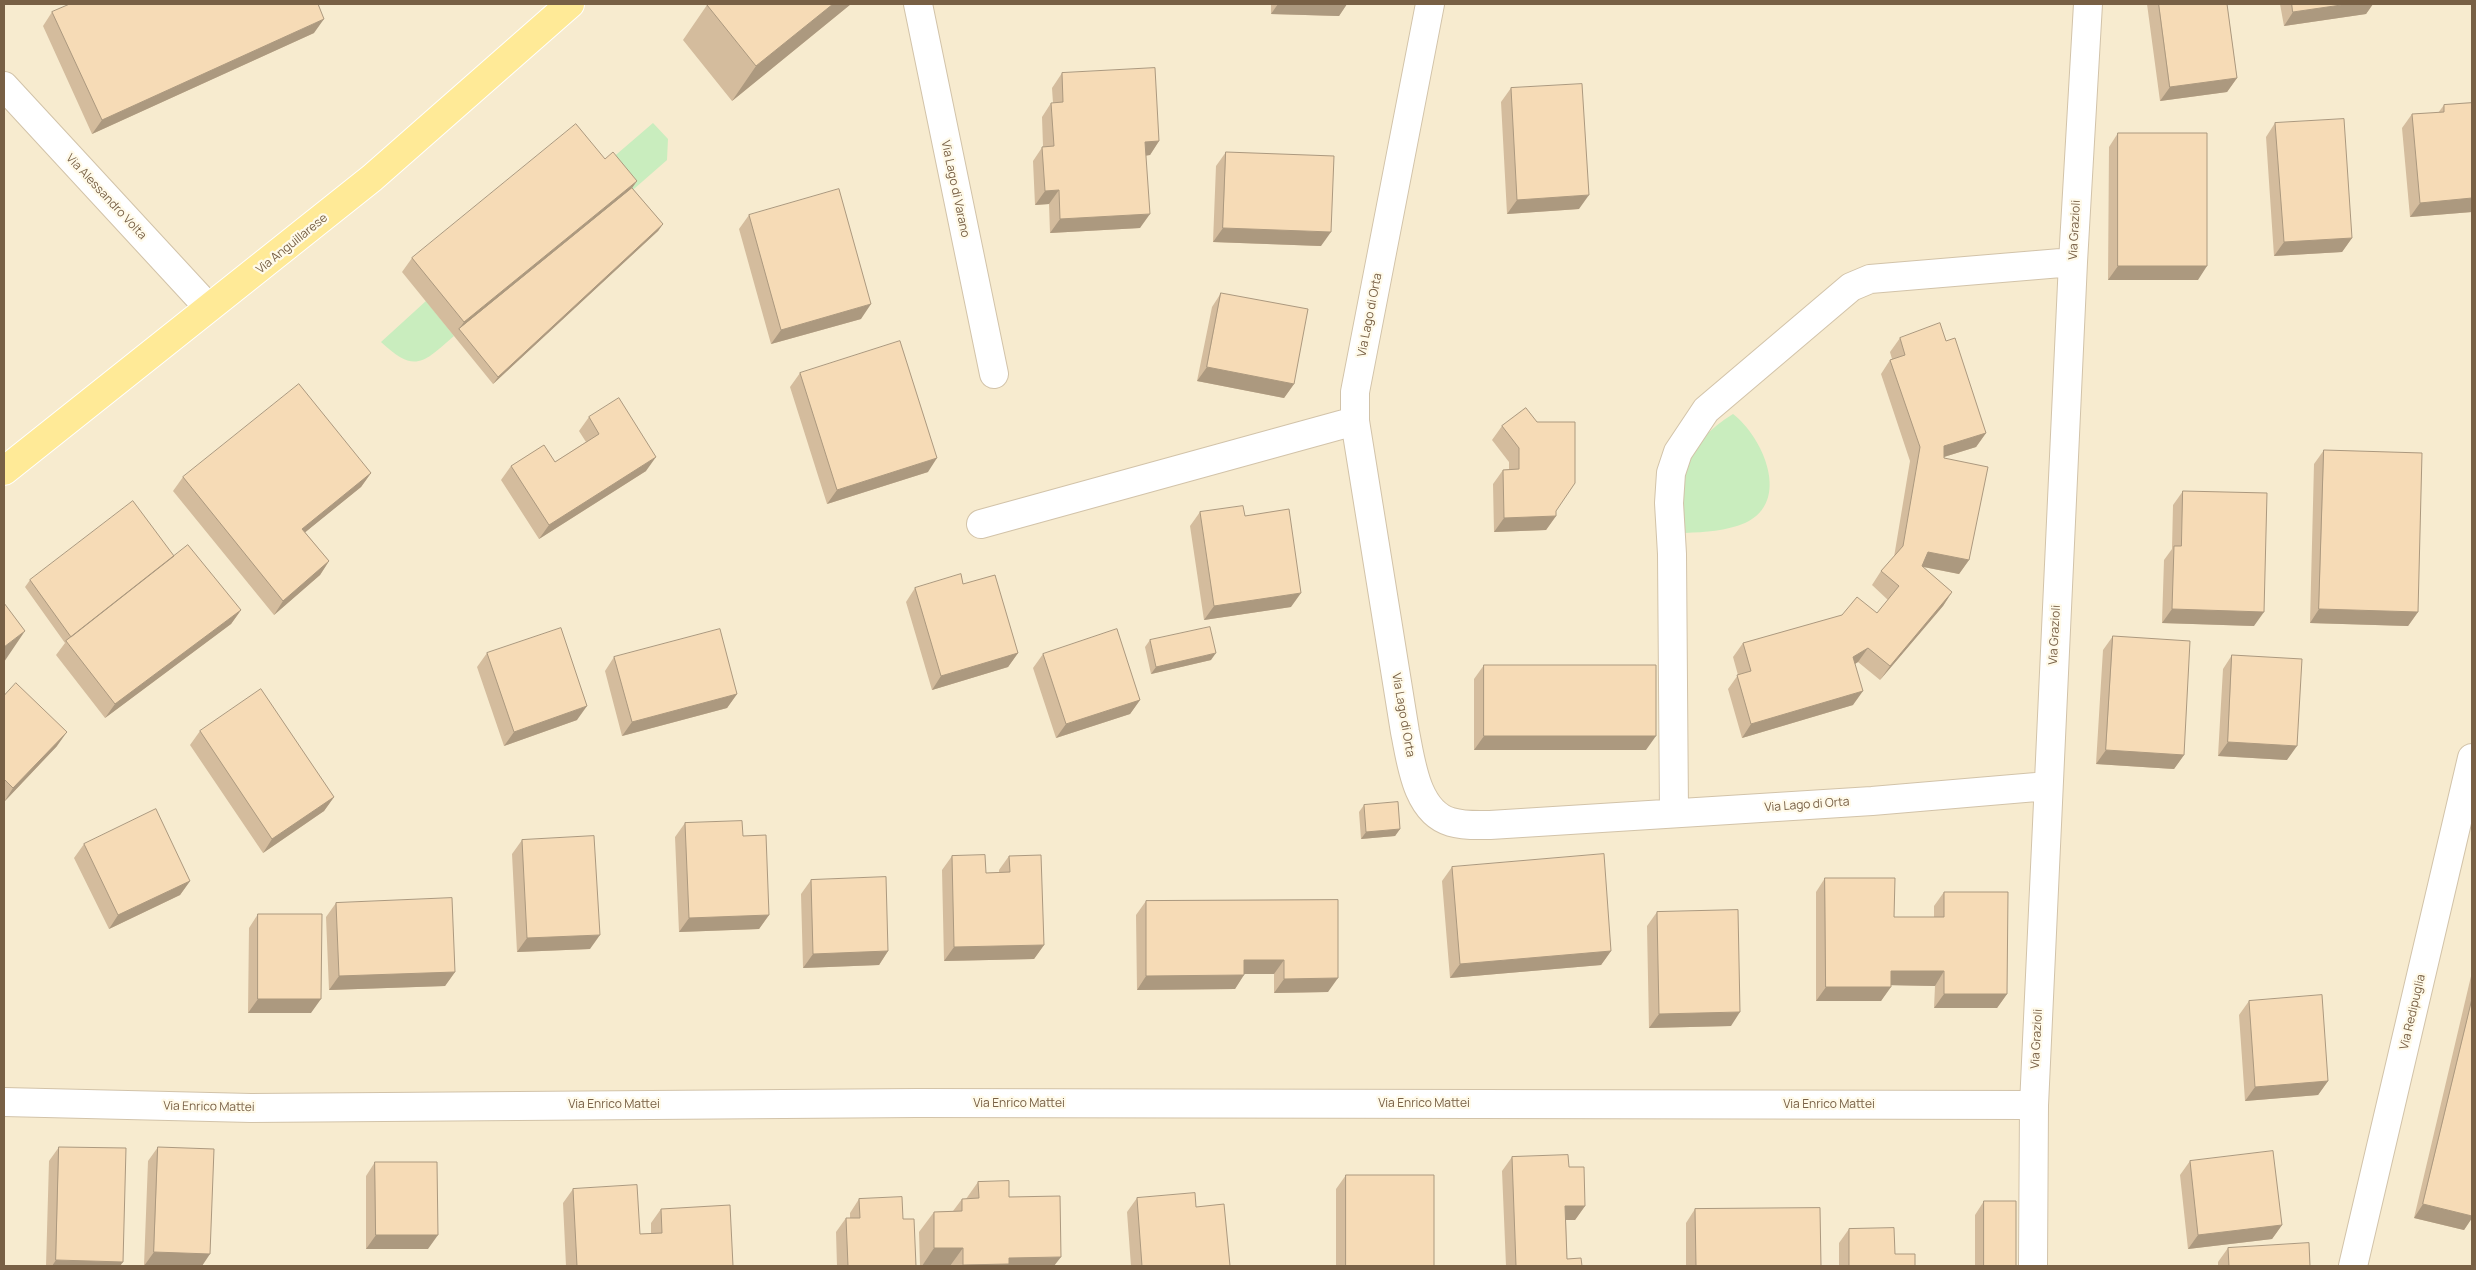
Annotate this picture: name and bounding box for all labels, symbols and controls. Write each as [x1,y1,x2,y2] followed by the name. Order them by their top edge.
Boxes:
[938,139,972,239] street label: Via Lago di Varano
[63,151,149,243] street label: Via Alessandro Volta
[2066,200,2084,260] street label: Via Grazioli
[253,211,331,277] street label: Via Anguillarese
[1355,272,1385,358] street label: Via Lago di Orta
[2046,605,2064,665] street label: Via Grazioli
[1389,672,1417,758] street label: Via Lago di Orta
[1764,795,1850,815] street label: Via Lago di Orta
[2397,973,2429,1051] street label: Via Redipuglia
[2028,1009,2046,1069] street label: Via Grazioli
[973,1097,1065,1111] street label: Via Enrico Mattei
[1378,1097,1470,1111] street label: Via Enrico Mattei
[568,1098,660,1112] street label: Via Enrico Mattei
[1783,1098,1875,1112] street label: Via Enrico Mattei
[163,1099,255,1115] street label: Via Enrico Mattei

